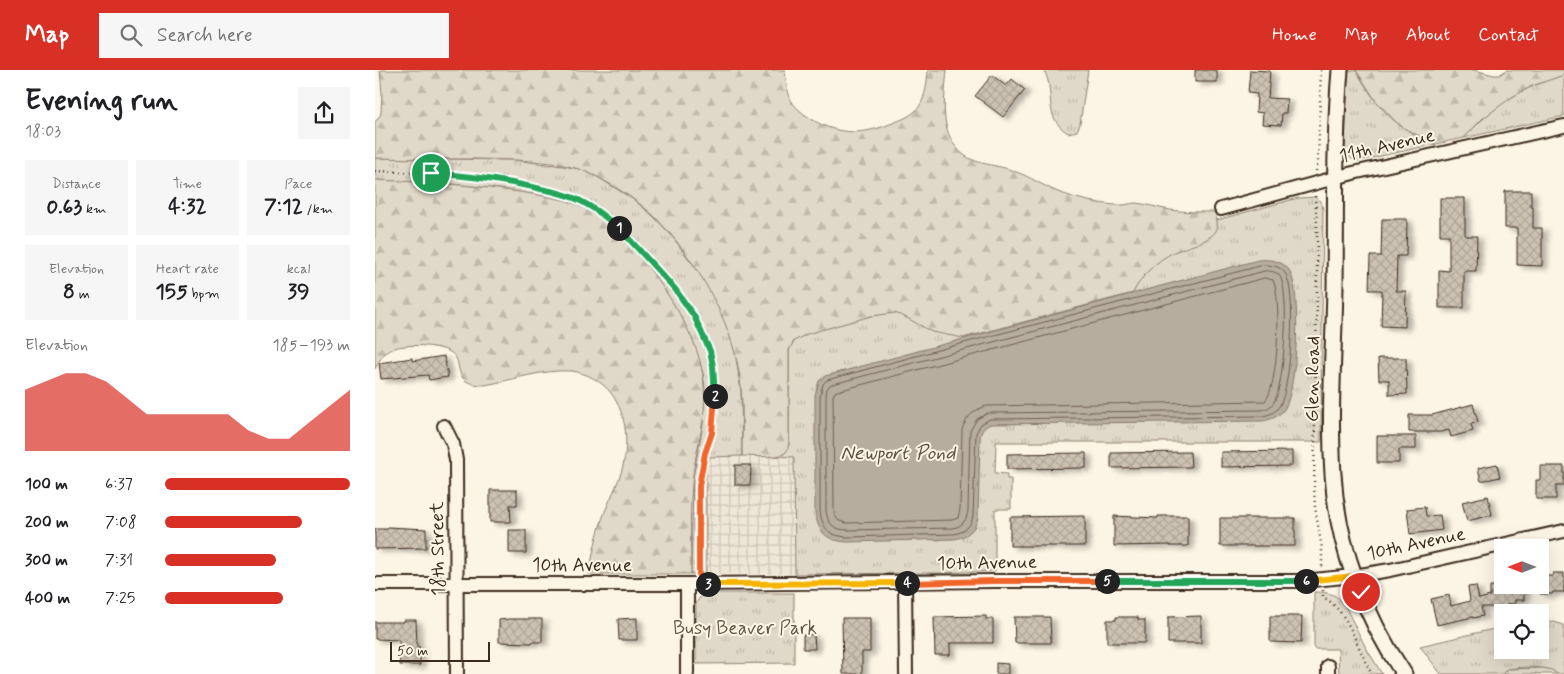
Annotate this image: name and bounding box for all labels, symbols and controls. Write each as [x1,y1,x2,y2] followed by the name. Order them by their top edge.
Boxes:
[99,13,449,58] search box
[25,20,69,51] text: Map
[117,21,145,49] icon: search
[157,23,253,48] text: Search here
[1272,23,1317,47] text: Home
[1345,23,1378,47] text: Map
[1406,23,1450,47] text: About
[1478,23,1539,47] text: Contact
[25,83,178,120] text: Evening run
[298,87,350,139] button: share
[25,121,61,142] text: 18:03
[1337,123,1437,169] street label: 11th Avenue
[410,152,452,194] pin
[417,159,445,187] icon: arrive
[52,175,101,193] text: Distance
[173,175,202,193] text: Time
[285,175,312,193] text: Pace
[47,193,82,221] text: 0.63
[168,193,207,221] text: 4:32
[264,193,303,221] text: 7:12
[82,200,106,218] text: km
[303,200,333,218] text: /km
[607,216,631,240] pin: 1
[616,219,623,237] text: 1
[49,260,104,278] text: Elevation
[156,260,219,278] text: Heart rate
[287,260,310,278] text: kcal
[63,278,75,306] text: 8
[155,278,188,306] text: 155
[287,278,310,306] text: 39
[75,285,90,303] text: m
[188,285,220,303] text: bpm
[25,335,88,356] text: Elevation
[273,335,350,356] text: 185–193 m
[1300,336,1326,422] street label: Glen Road
[703,384,727,408] pin: 2
[712,387,719,405] text: 2
[841,440,957,467] water label: Newport Pond
[25,474,68,495] text: 100 m
[105,474,133,495] text: 6:37
[425,502,451,596] street label: 18th Street
[25,512,69,533] text: 200 m
[105,512,137,533] text: 7:08
[1364,521,1468,567] street label: 10th Avenue
[1494,539,1549,594] north arrow
[1494,539,1549,659] map controls
[25,550,68,571] text: 300 m
[105,550,133,571] text: 7:31
[937,550,1037,576] street label: 10th Avenue
[532,553,632,578] street label: 10th Avenue
[1095,568,1119,594] pin: 5
[1293,568,1319,594] pin: 6
[895,570,919,596] pin: 4
[1340,571,1382,613] pin
[695,572,721,596] pin: 3
[1103,572,1112,590] text: 5
[1303,572,1310,590] text: 6
[903,574,912,592] text: 4
[705,575,712,593] text: 3
[1347,578,1375,606] icon: check
[25,588,70,609] text: 400 m
[105,588,135,609] text: 7:25
[1494,604,1549,659] button: locate
[673,616,817,641] park label: Busy Beaver Park
[390,639,490,662] scale bar
[397,642,428,660] text: 50 m

